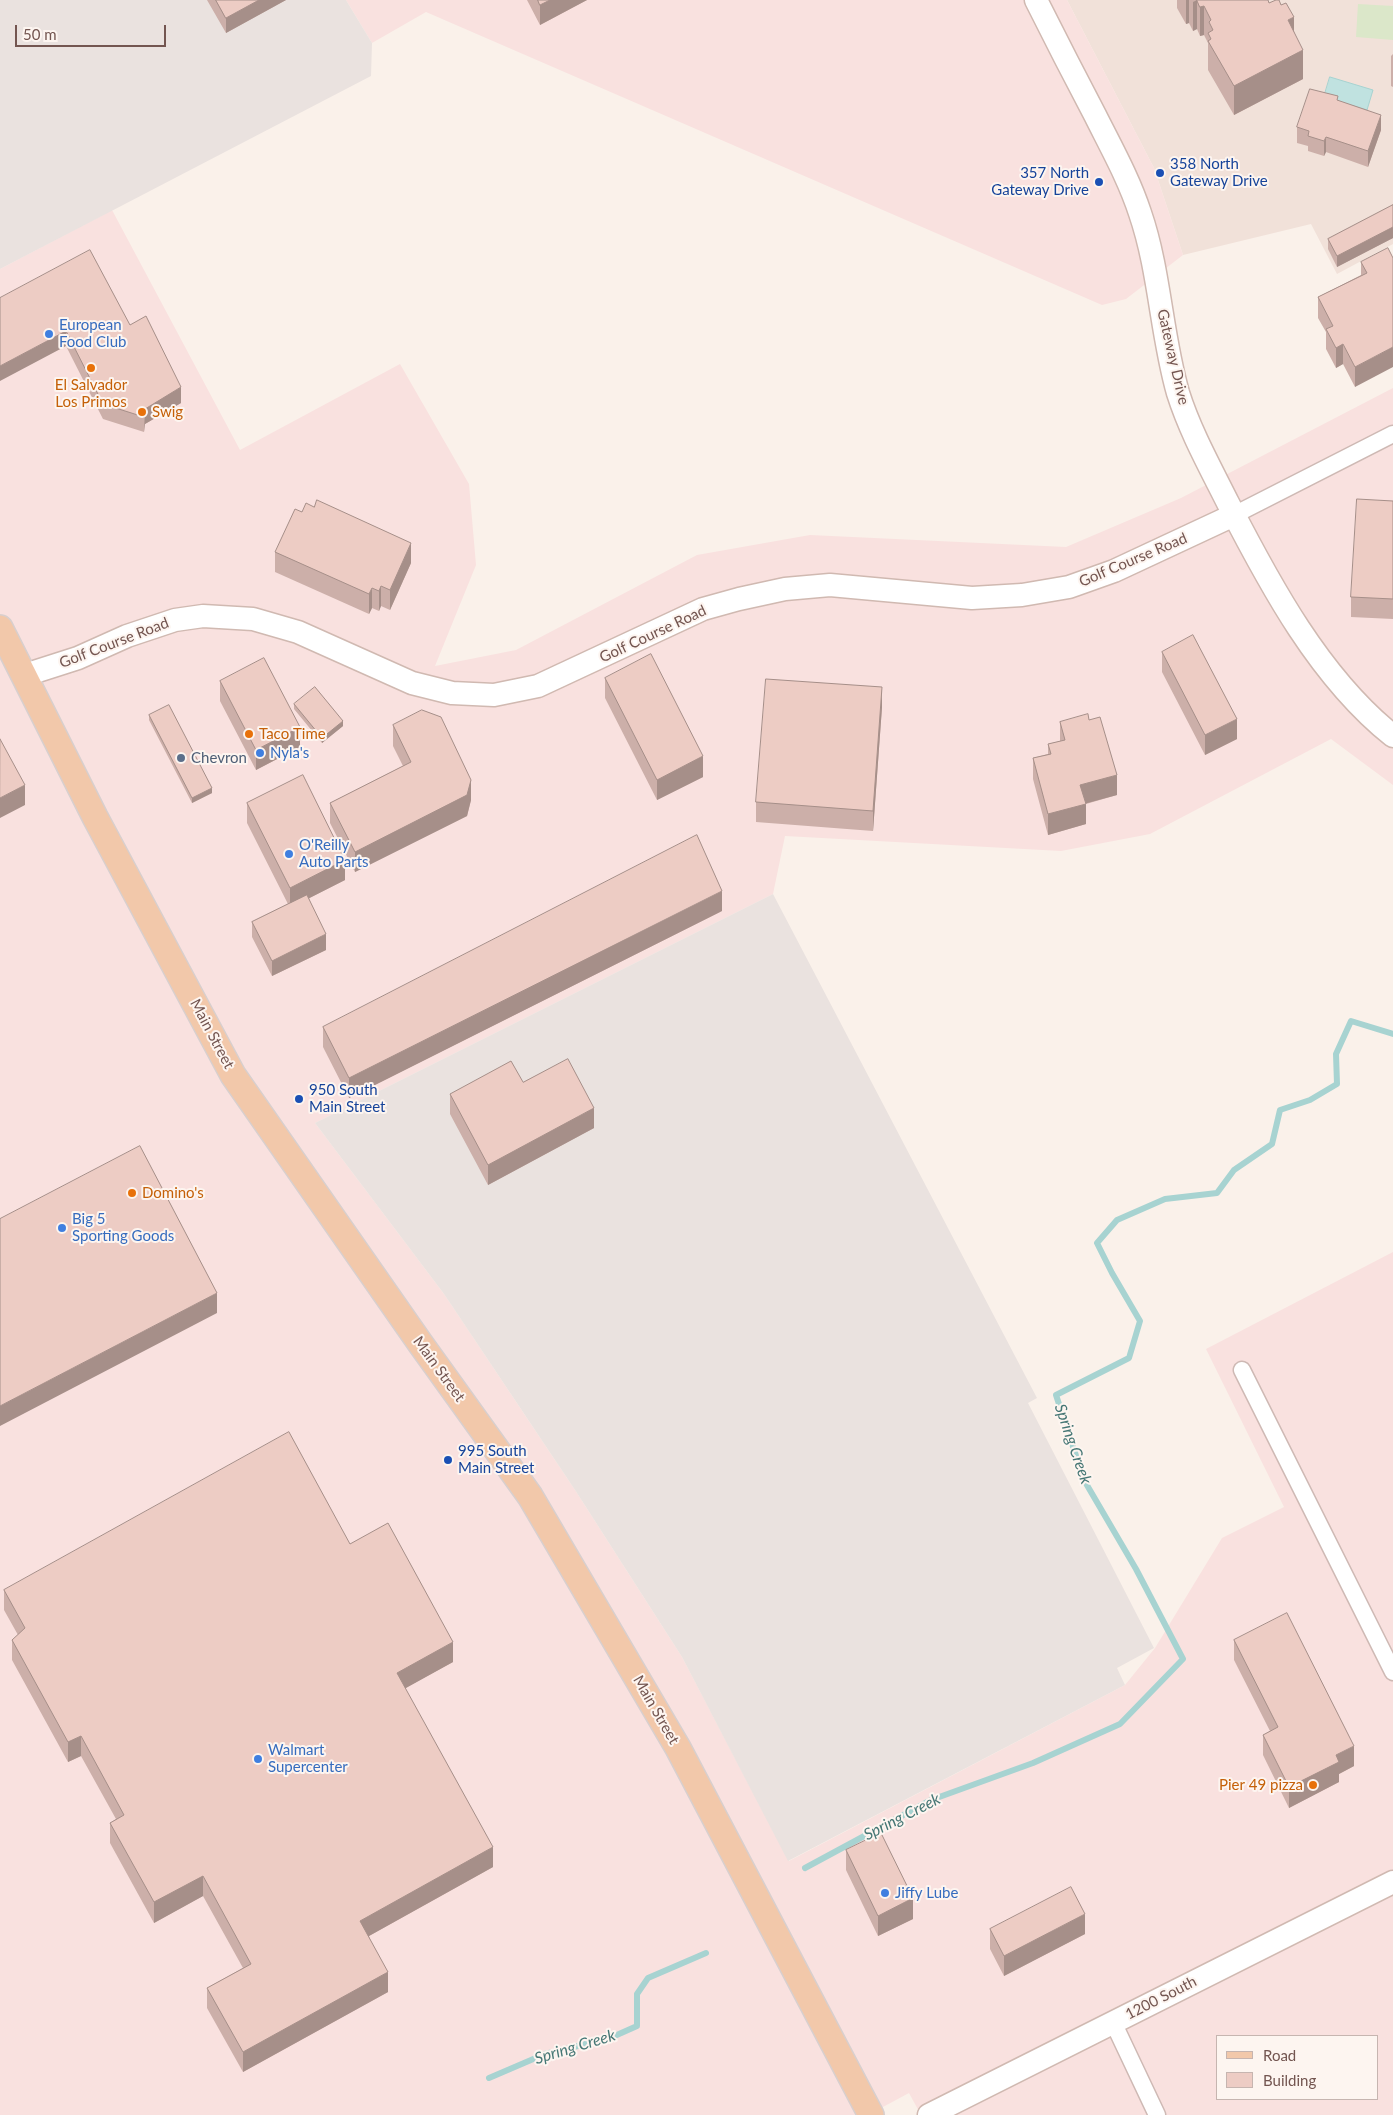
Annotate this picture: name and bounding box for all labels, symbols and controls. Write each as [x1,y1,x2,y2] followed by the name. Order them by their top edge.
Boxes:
[18,15,169,47] scale bar
[23,25,57,43] text: 50 m
[1170,155,1268,190] place label: 358 North Gateway Drive
[991,164,1089,199] place label: 357 North Gateway Drive
[1154,167,1166,179] marker: 358 North Gateway Drive
[1093,176,1105,188] marker: 357 North Gateway Drive
[1153,307,1193,407] street label: Gateway Drive
[59,316,126,351] place label: European Food Club
[43,328,55,340] marker: European Food Club
[85,362,97,374] marker: El Salvador Los Primos
[55,376,127,411] place label: El Salvador Los Primos
[152,403,183,421] place label: Swig
[136,406,148,418] marker: Swig
[1076,529,1190,591] street label: Golf Course Road
[597,601,709,667] street label: Golf Course Road
[57,614,171,672] street label: Golf Course Road
[259,725,326,743] place label: Taco Time
[243,728,255,740] marker: Taco Time
[270,744,309,762] place label: Nyla's
[254,747,266,759] marker: Nyla's
[191,749,247,767] place label: Chevron
[175,752,187,764] marker: Chevron
[299,836,369,871] place label: O'Reilly Auto Parts
[283,848,295,860] marker: O'Reilly Auto Parts
[186,996,238,1072] street label: Main Street
[309,1081,385,1116] place label: 950 South Main Street
[293,1093,305,1105] marker: 950 South Main Street
[142,1184,204,1202] place label: Domino's
[126,1187,138,1199] marker: Domino's
[72,1210,174,1245] place label: Big 5 Sporting Goods
[56,1222,68,1234] marker: Big 5 Sporting Goods
[409,1333,469,1405] street label: Main Street
[1050,1401,1096,1487] water label: Spring Creek
[458,1442,534,1477] place label: 995 South Main Street
[442,1454,454,1466] marker: 995 South Main Street
[629,1672,683,1748] street label: Main Street
[268,1741,348,1776] place label: Walmart Supercenter
[252,1753,264,1765] marker: Walmart Supercenter
[1219,1776,1303,1794] place label: Pier 49 pizza
[1307,1779,1319,1791] marker: Pier 49 pizza
[860,1789,944,1845] water label: Spring Creek
[895,1884,958,1902] place label: Jiffy Lube
[879,1887,891,1899] marker: Jiffy Lube
[1122,1972,1200,2024] street label: 1200 South
[532,2026,618,2068] water label: Spring Creek
[1216,2035,1378,2100] legend
[1263,2046,1296,2064] text: Road
[1263,2071,1316,2089] text: Building

